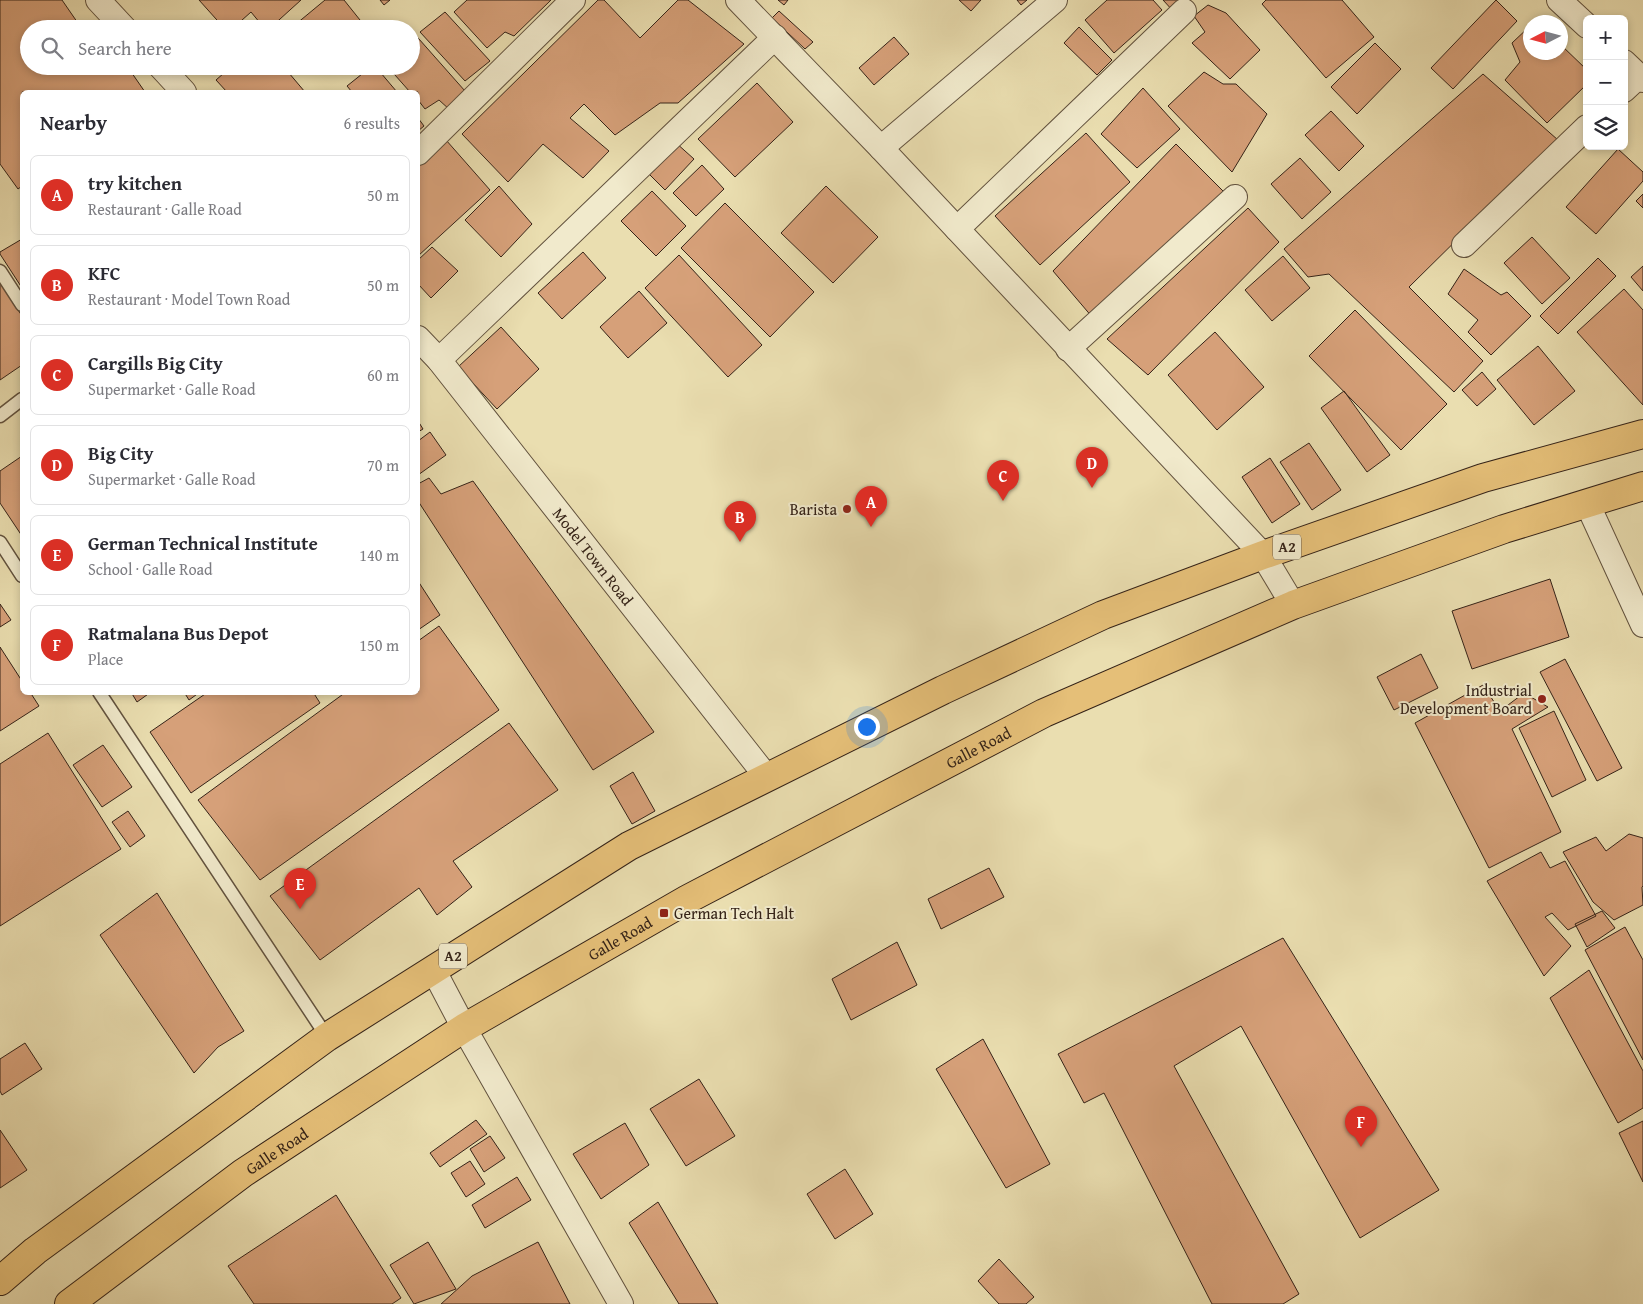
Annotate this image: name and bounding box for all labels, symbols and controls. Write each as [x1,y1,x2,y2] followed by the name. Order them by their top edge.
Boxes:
[1523,15,1568,60] north arrow
[1583,15,1628,150] map controls
[1583,15,1628,60] button: +
[20,20,420,75] search box
[38,34,66,62] icon: search
[78,34,172,62] text: Search here
[1583,60,1628,105] button: −
[1583,105,1628,150] button: layers
[40,107,107,138] text: Nearby
[343,111,400,135] text: 6 results
[88,169,182,197] text: try kitchen
[52,183,62,207] text: A
[367,183,399,207] text: 50 m
[88,197,242,221] text: Restaurant · Galle Road
[88,259,121,287] text: KFC
[52,273,62,297] text: B
[367,273,399,297] text: 50 m
[88,287,290,311] text: Restaurant · Model Town Road
[88,349,223,377] text: Cargills Big City
[52,363,62,387] text: C
[367,363,399,387] text: 60 m
[88,377,256,401] text: Supermarket · Galle Road
[88,439,153,467] text: Big City
[1076,447,1108,488] pin: D
[52,453,62,477] text: D
[367,453,399,477] text: 70 m
[987,460,1019,501] pin: C
[88,467,256,491] text: Supermarket · Galle Road
[855,486,887,527] pin: A
[790,497,837,521] place label: Barista
[724,501,756,542] pin: B
[547,502,640,611] street label: Model Town Road
[841,503,853,515] marker: Barista
[88,529,318,557] text: German Technical Institute
[1273,534,1301,560] road number: A2
[53,543,61,567] text: E
[359,543,399,567] text: 140 m
[88,557,213,581] text: School · Galle Road
[88,619,268,647] text: Ratmalana Bus Depot
[53,633,61,657] text: F
[359,633,399,657] text: 150 m
[88,647,123,671] text: Place
[1400,678,1533,720] place label: Industrial Development Board
[1536,693,1548,705] marker: Industrial Development Board
[854,714,880,740] your location
[941,720,1015,774] street label: Galle Road
[284,868,316,909] pin: E
[674,901,795,925] place label: German Tech Halt
[658,907,670,919] marker: German Tech Halt
[583,910,657,966] street label: Galle Road
[439,944,467,968] road number: A2
[1345,1106,1377,1147] pin: F
[241,1121,313,1180] street label: Galle Road

